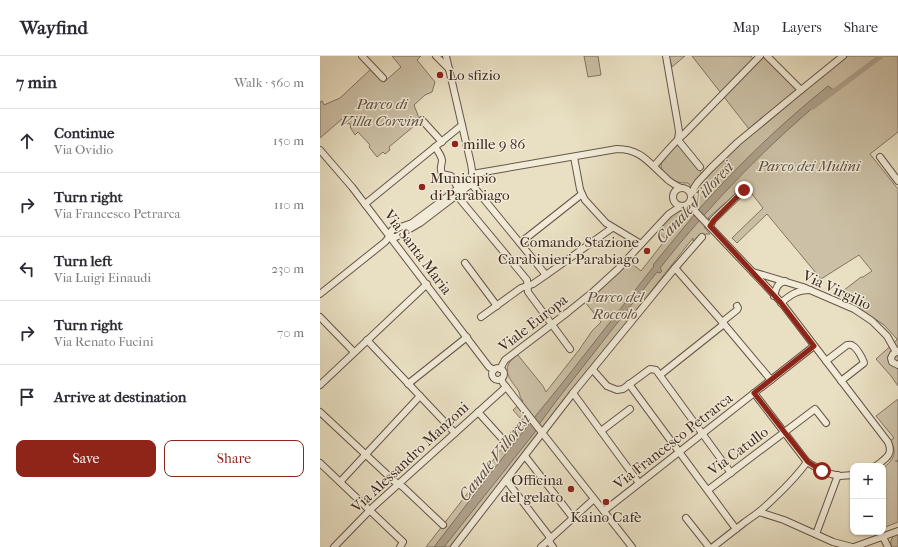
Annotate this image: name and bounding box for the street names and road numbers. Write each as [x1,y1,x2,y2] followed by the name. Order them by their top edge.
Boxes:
[380,205,456,299] street label: Via Santa Maria
[799,266,874,314] street label: Via Virgilio
[494,290,572,356] street label: Viale Europa
[609,388,737,494] street label: Via Francesco Petrarca
[347,397,473,517] street label: Via Alessandro Manzoni
[703,422,772,480] street label: Via Catullo

